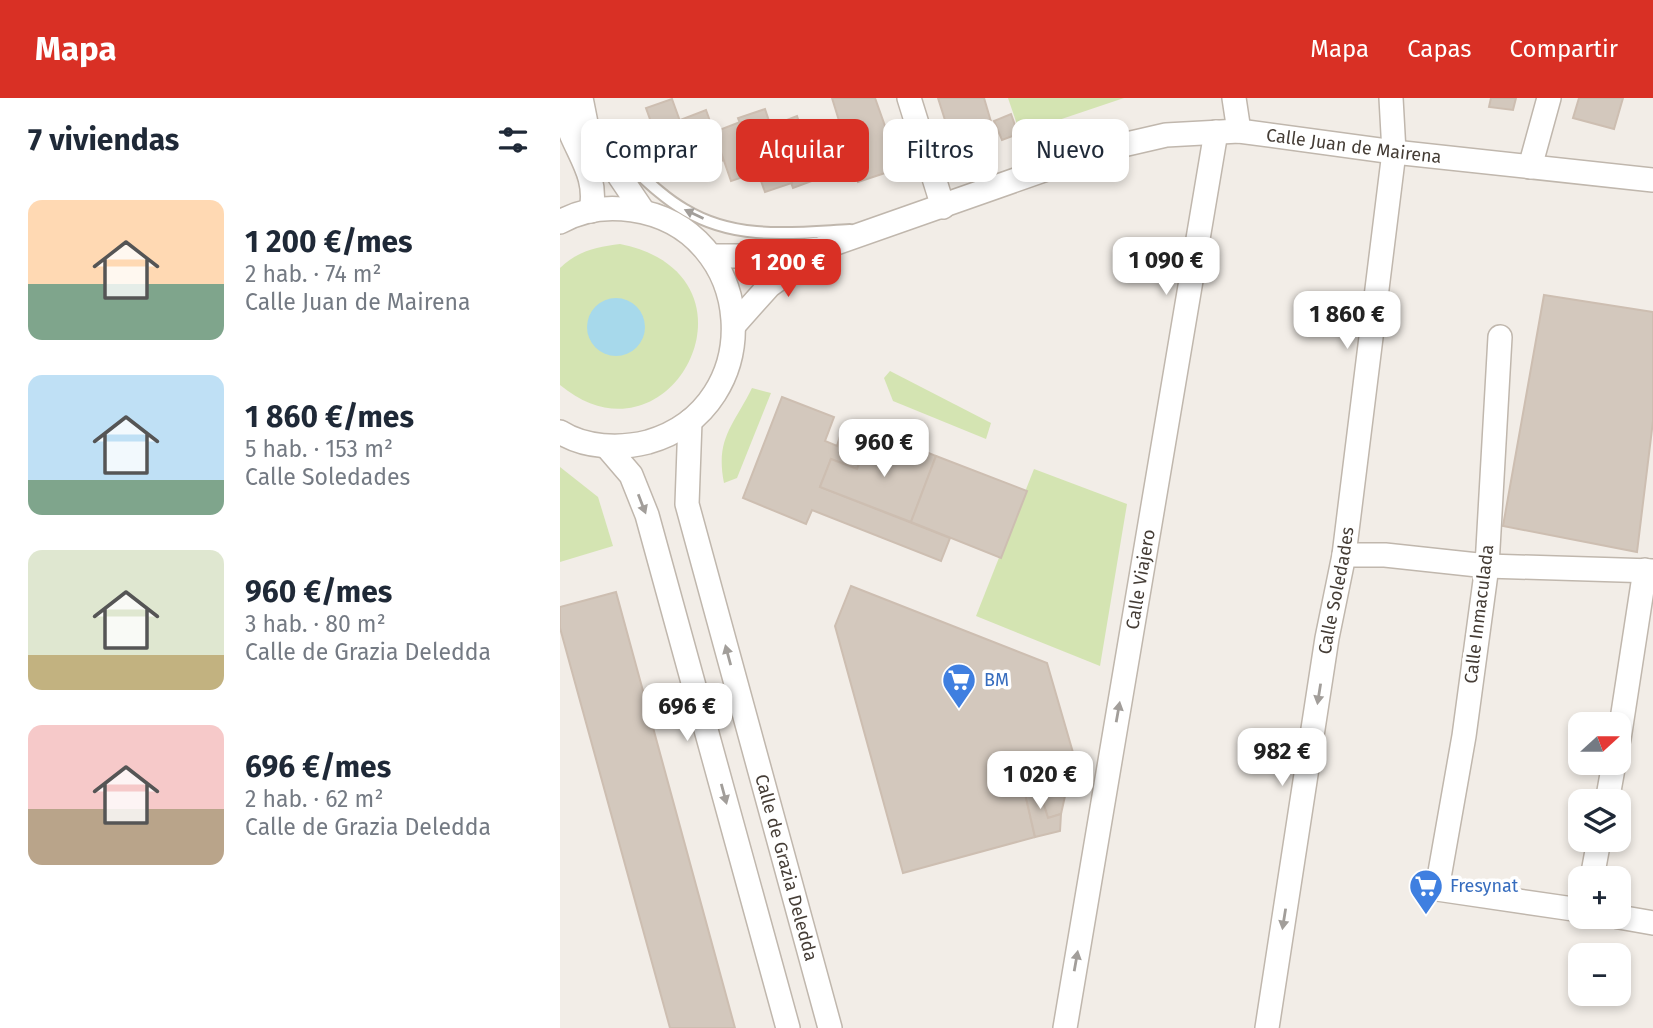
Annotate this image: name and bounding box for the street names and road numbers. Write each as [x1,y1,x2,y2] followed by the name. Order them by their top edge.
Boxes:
[1265,124,1443,168] street label: Calle Juan de Mairena
[1314,525,1358,656] street label: Calle Soledades
[1121,528,1160,631] street label: Calle Viajero
[1460,543,1498,685] street label: Calle Inmaculada
[750,772,822,963] street label: Calle de Grazia Deledda

